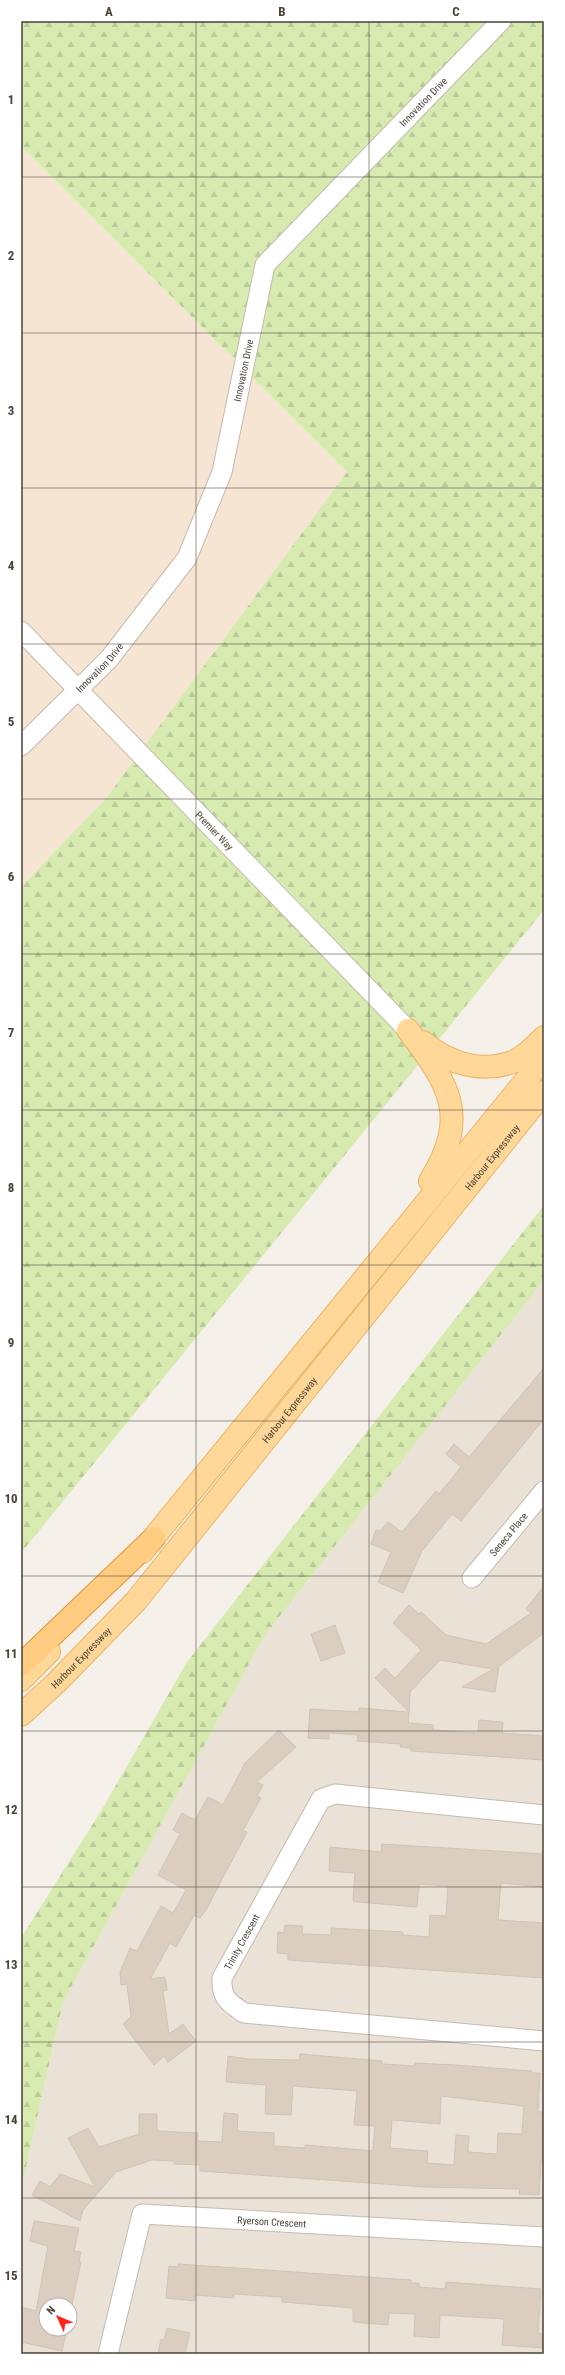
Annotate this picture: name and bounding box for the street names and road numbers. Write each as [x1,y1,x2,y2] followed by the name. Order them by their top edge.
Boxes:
[397,75,449,128] street label: Innovation Drive
[231,338,255,403] street label: Innovation Drive
[73,640,125,694] street label: Innovation Drive
[193,809,236,852] street label: Premier Way
[462,1122,521,1192] street label: Harbour Expressway
[260,1375,319,1445] street label: Harbour Expressway
[487,1510,530,1558] street label: Seneca Place
[49,1625,113,1690] street label: Harbour Expressway
[222,1912,262,1972] street label: Trinity Crescent
[237,2214,306,2229] street label: Ryerson Crescent

